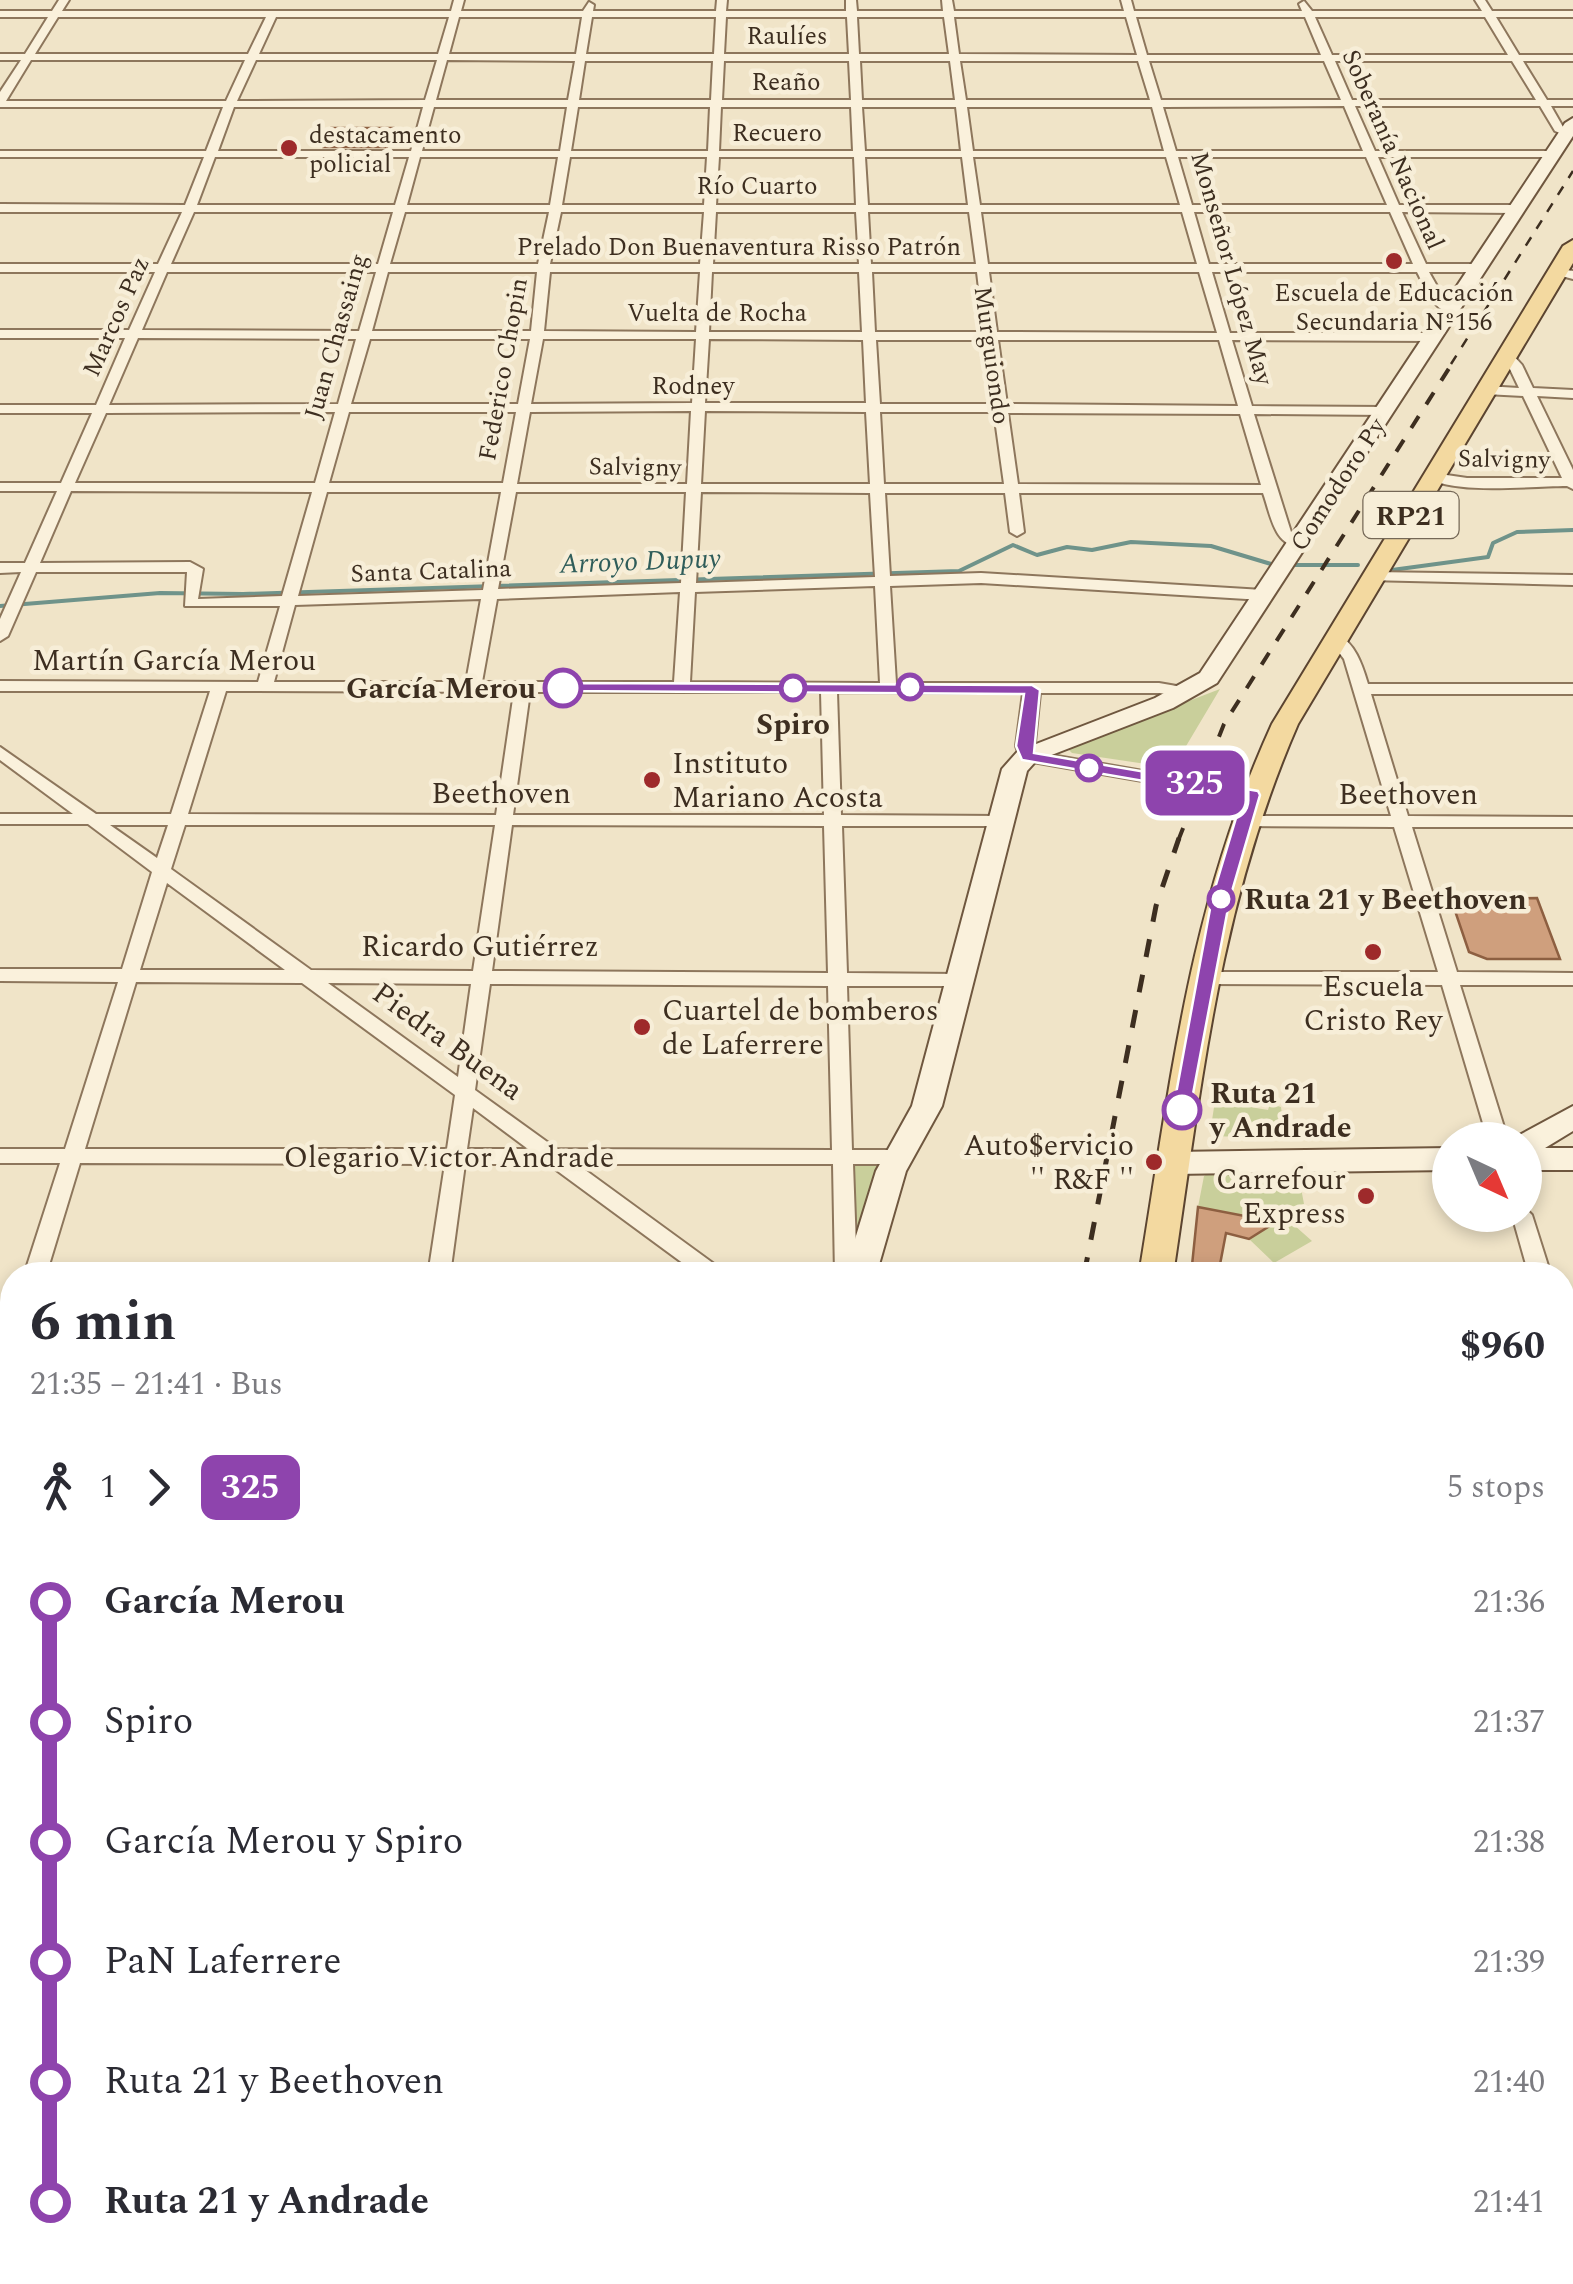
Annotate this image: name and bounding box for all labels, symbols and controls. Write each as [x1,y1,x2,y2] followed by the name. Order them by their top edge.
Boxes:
[746,18,828,56] street label: Raulíes
[1331,44,1453,256] street label: Soberanía Nacional
[751,64,821,102] street label: Reaño
[732,115,822,153] street label: Recuero
[309,117,461,184] place label: destacamento policial
[278,137,300,159] marker: destacamento policial
[1180,147,1283,391] street label: Monseñor López May
[697,168,817,206] street label: Río Cuarto
[517,229,961,267] street label: Prelado Don Buenaventura Risso Patrón
[295,249,379,424] street label: Juan Chassaing
[1383,250,1405,272] marker: Escuela de Educación Secundaria Nº156
[73,251,160,383] street label: Marcos Paz
[469,275,539,464] street label: Federico Chopin
[1274,275,1514,342] place label: Escuela de Educación Secundaria Nº156
[963,284,1020,427] street label: Murguiondo
[627,295,807,333] street label: Vuelta de Rocha
[652,368,735,406] street label: Rodney
[1281,410,1397,559] street label: Comodoro Py
[1457,440,1552,480] street label: Salvigny
[588,448,683,488] street label: Salvigny
[1364,492,1458,538] road number: RP21
[558,537,722,586] water label: Arroyo Dupuy
[350,550,512,594] street label: Santa Catalina
[32,638,316,684] street label: Martín García Merou
[346,666,536,712] place label: García Merou
[544,669,582,707] marker: García Merou
[897,674,923,700] unlabelled marker
[780,675,806,701] marker: Spiro
[756,702,830,748] place label: Spiro
[672,741,883,821] place label: Instituto Mariano Acosta
[1138,750,1252,816] line badge: 325
[1076,755,1102,781] unlabelled marker
[1166,757,1224,810] text: 325
[641,769,663,791] marker: Instituto Mariano Acosta
[431,771,571,817] street label: Beethoven
[1338,772,1478,818] street label: Beethoven
[1244,877,1527,923] place label: Ruta 21 y Beethoven
[1208,886,1234,912] marker: Ruta 21 y Beethoven
[361,924,599,970] street label: Ricardo Gutiérrez
[1362,941,1384,963] marker: Escuela Cristo Rey
[1304,964,1444,1044] place label: Escuela Cristo Rey
[362,971,533,1113] street label: Piedra Buena
[662,988,939,1068] place label: Cuartel de bomberos de Laferrere
[631,1016,653,1038] marker: Cuartel de bomberos de Laferrere
[1208,1071,1352,1151] place label: Ruta 21 y Andrade
[1163,1091,1201,1129] marker: Ruta 21 y Andrade
[1432,1122,1542,1232] north arrow
[1432,1122,1542,1232] map controls
[963,1123,1134,1203] place label: Auto$ervicio '' R&F ''
[284,1135,614,1181] street label: Olegario Victor Andrade
[1143,1151,1165,1173] marker: Auto$ervicio '' R&F ''
[1216,1157,1346,1237] place label: Carrefour Express
[1355,1185,1377,1207] marker: Carrefour Express
[30,1281,176,1364] text: 6 min
[1460,1318,1545,1376] text: $960
[30,1360,283,1409] text: 21:35 – 21:41 · Bus
[30,1460,85,1515] icon: walk
[131,1460,186,1515] icon: forward
[221,1461,280,1514] text: 325
[100,1463,116,1512] text: 1
[1447,1463,1545,1512] text: 5 stops
[104,1573,345,1631] text: García Merou
[1473,1578,1545,1627] text: 21:36
[104,1693,193,1751] text: Spiro
[1473,1698,1545,1747] text: 21:37
[104,1813,463,1871] text: García Merou y Spiro
[1473,1818,1545,1867] text: 21:38
[104,1933,342,1991] text: PaN Laferrere
[1473,1938,1545,1987] text: 21:39
[104,2053,444,2111] text: Ruta 21 y Beethoven
[1473,2058,1545,2107] text: 21:40
[104,2173,429,2231] text: Ruta 21 y Andrade
[1473,2178,1545,2227] text: 21:41

